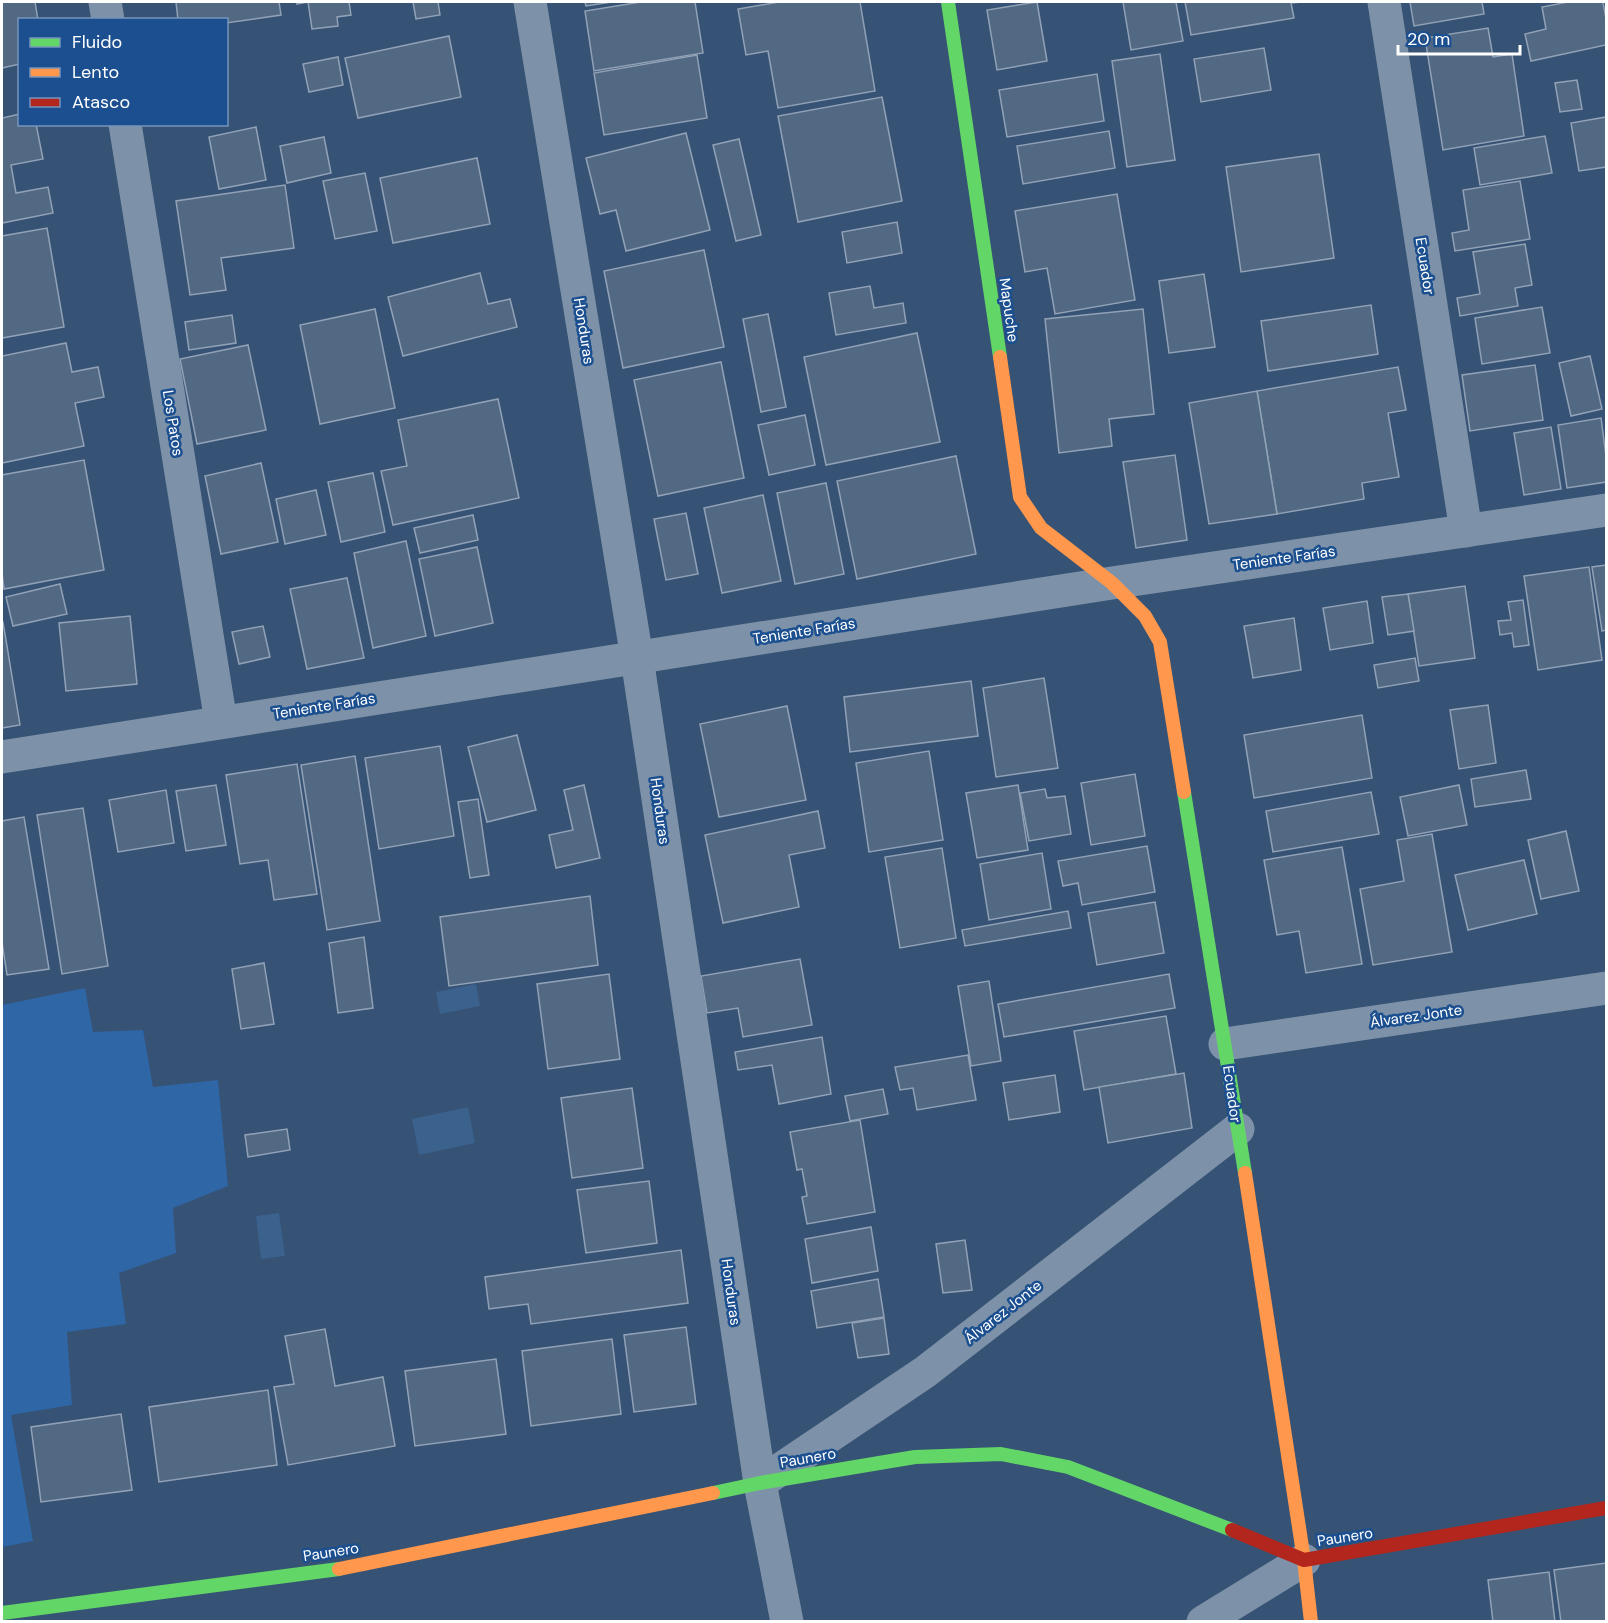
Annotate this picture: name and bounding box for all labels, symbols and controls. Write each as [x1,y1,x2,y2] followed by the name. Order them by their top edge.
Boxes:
[18,18,228,126] legend
[1398,18,1520,56] scale bar
[1407,27,1450,51] text: 20 m
[72,30,122,54] text: Fluido
[72,60,119,84] text: Lento
[72,90,130,114] text: Atasco
[1411,236,1439,296] street label: Ecuador
[995,277,1023,343] street label: Mapuche
[569,296,599,366] street label: Honduras
[158,389,188,457] street label: Los Patos
[1231,541,1337,575] street label: Teniente Farías
[751,613,857,649] street label: Teniente Farías
[271,688,377,724] street label: Teniente Farías
[645,776,675,846] street label: Honduras
[1369,1000,1463,1032] street label: Álvarez Jonte
[1218,1064,1246,1124] street label: Ecuador
[716,1257,746,1327] street label: Honduras
[960,1276,1046,1348] street label: Álvarez Jonte
[778,1443,838,1473] street label: Paunero
[1316,1523,1375,1551] street label: Paunero
[302,1538,361,1566] street label: Paunero

